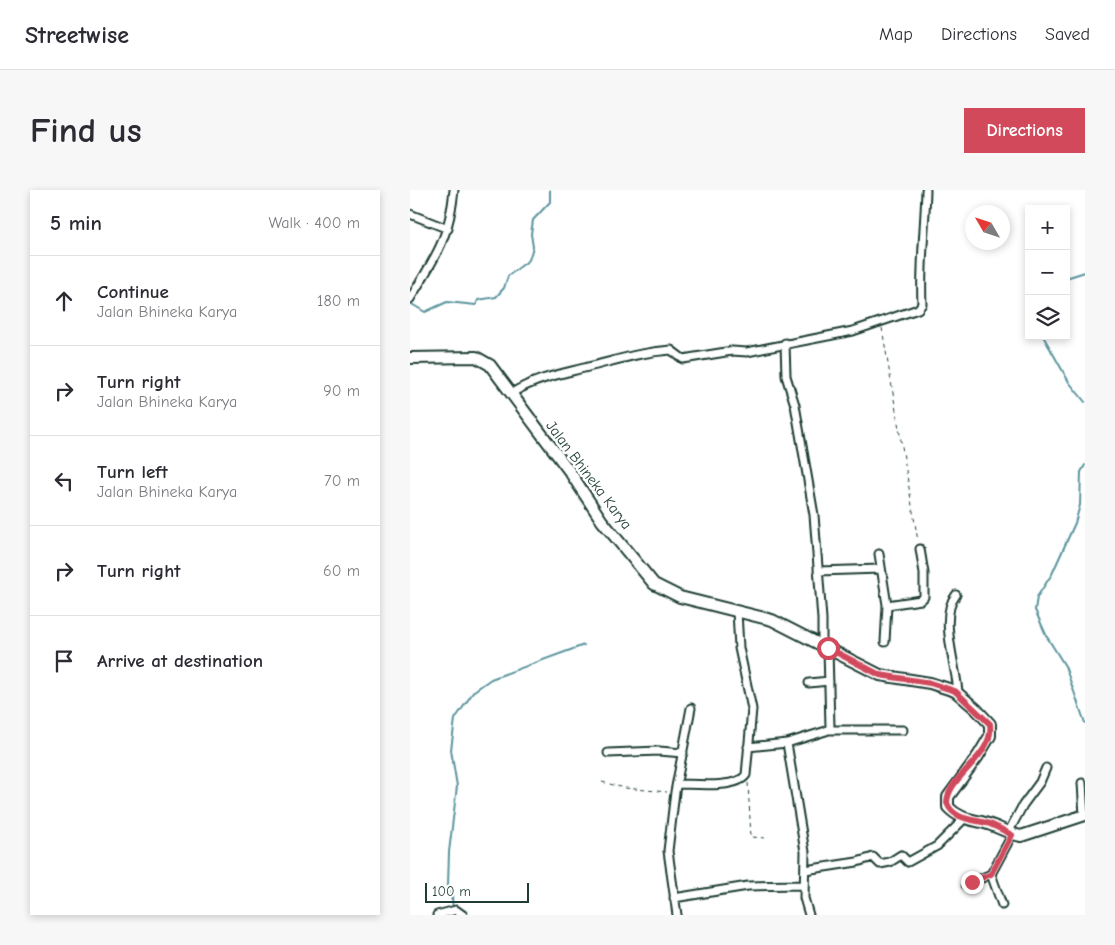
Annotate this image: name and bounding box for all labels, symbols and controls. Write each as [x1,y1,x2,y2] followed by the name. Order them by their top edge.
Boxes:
[25,21,129,49] text: Streetwise
[879,24,913,45] text: Map
[941,24,1017,45] text: Directions
[1045,24,1090,45] text: Saved
[964,108,1085,153] button: Directions
[30,110,142,151] text: Find us
[965,205,1010,250] north arrow
[1025,205,1070,340] map controls
[1025,205,1070,250] button: +
[50,211,102,235] text: 5 min
[268,214,360,232] text: Walk · 400 m
[1025,250,1070,295] button: −
[97,281,169,303] text: Continue
[50,287,78,315] icon: ahead
[317,292,360,310] text: 180 m
[1025,295,1070,340] button: layers
[97,303,237,321] text: Jalan Bhineka Karya
[97,371,181,393] text: Turn right
[50,377,78,405] icon: right
[323,382,360,400] text: 90 m
[97,393,237,411] text: Jalan Bhineka Karya
[542,417,636,533] street label: Jalan Bhineka Karya
[97,461,168,483] text: Turn left
[50,467,78,495] icon: left
[324,472,360,490] text: 70 m
[97,483,237,501] text: Jalan Bhineka Karya
[50,557,78,585] icon: right
[97,560,181,582] text: Turn right
[323,562,360,580] text: 60 m
[817,637,840,660] route start
[50,647,78,675] icon: arrive
[97,650,263,672] text: Arrive at destination
[961,871,984,894] route end
[425,880,529,903] scale bar
[432,883,471,900] text: 100 m

